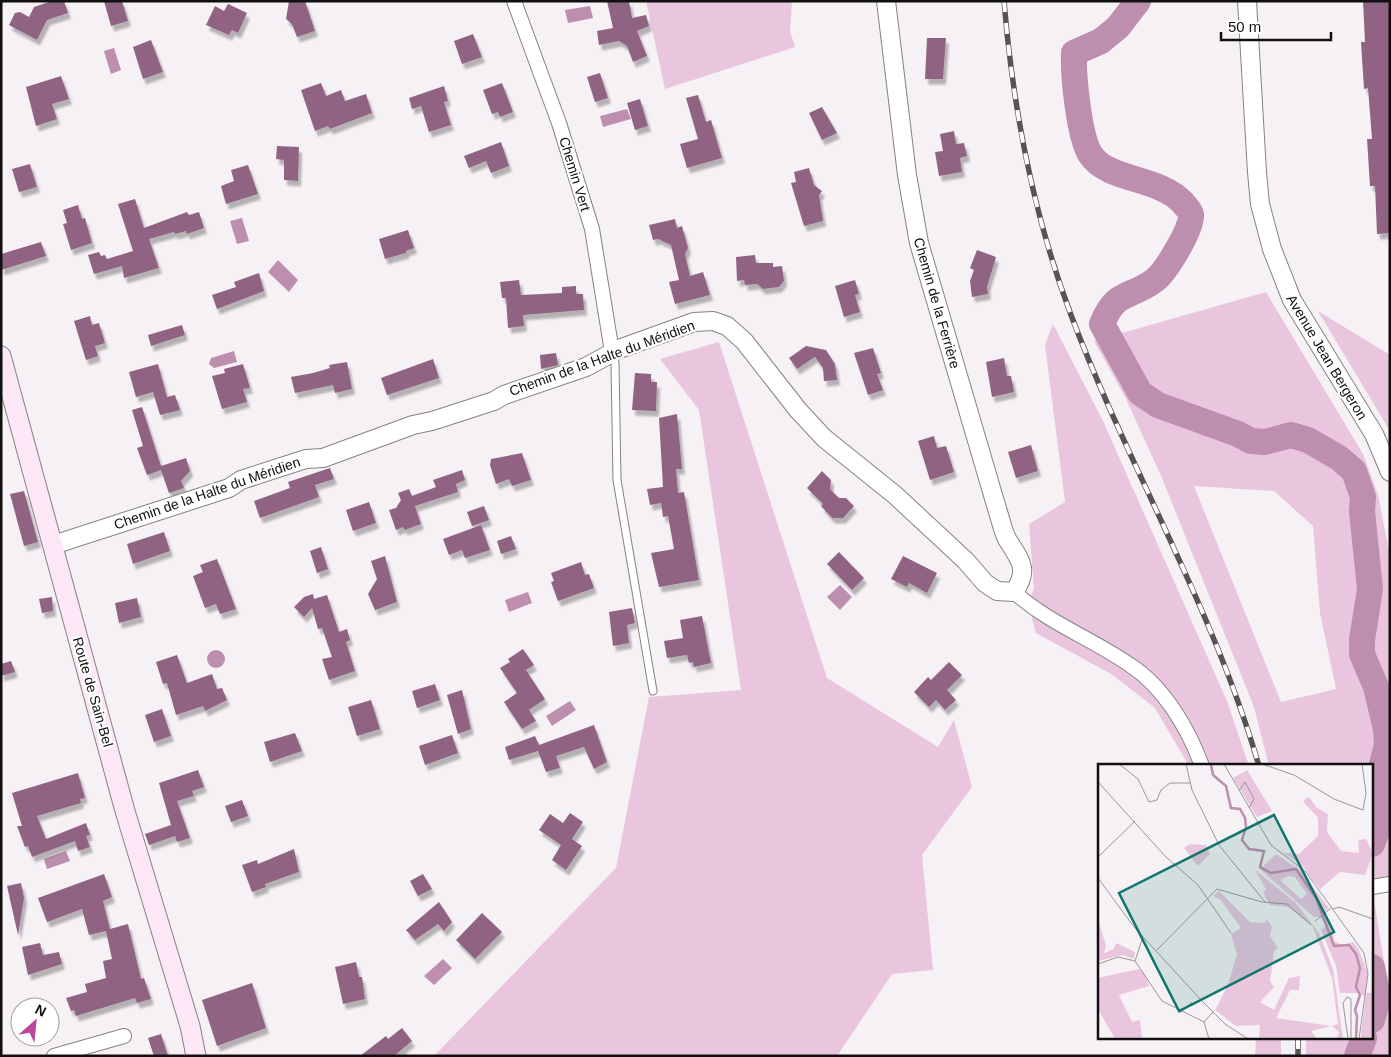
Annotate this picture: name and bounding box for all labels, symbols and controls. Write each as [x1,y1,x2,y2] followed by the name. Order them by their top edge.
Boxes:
[1221,10,1331,42] scale bar
[1228,18,1261,35] text: 50 m
[556,135,594,213] street label: Chemin Vert
[911,236,963,370] street label: Chemin de la Ferrière
[1283,292,1371,422] street label: Avenue Jean Bergeron
[507,317,697,399] street label: Chemin de la Halte du Méridien
[112,454,302,532] street label: Chemin de la Halte du Méridien
[70,635,116,749] street label: Route de Sain-Bel
[1098,764,1374,1040] inset map
[10,997,60,1047] north arrow
[33,1001,49,1020] text: N

